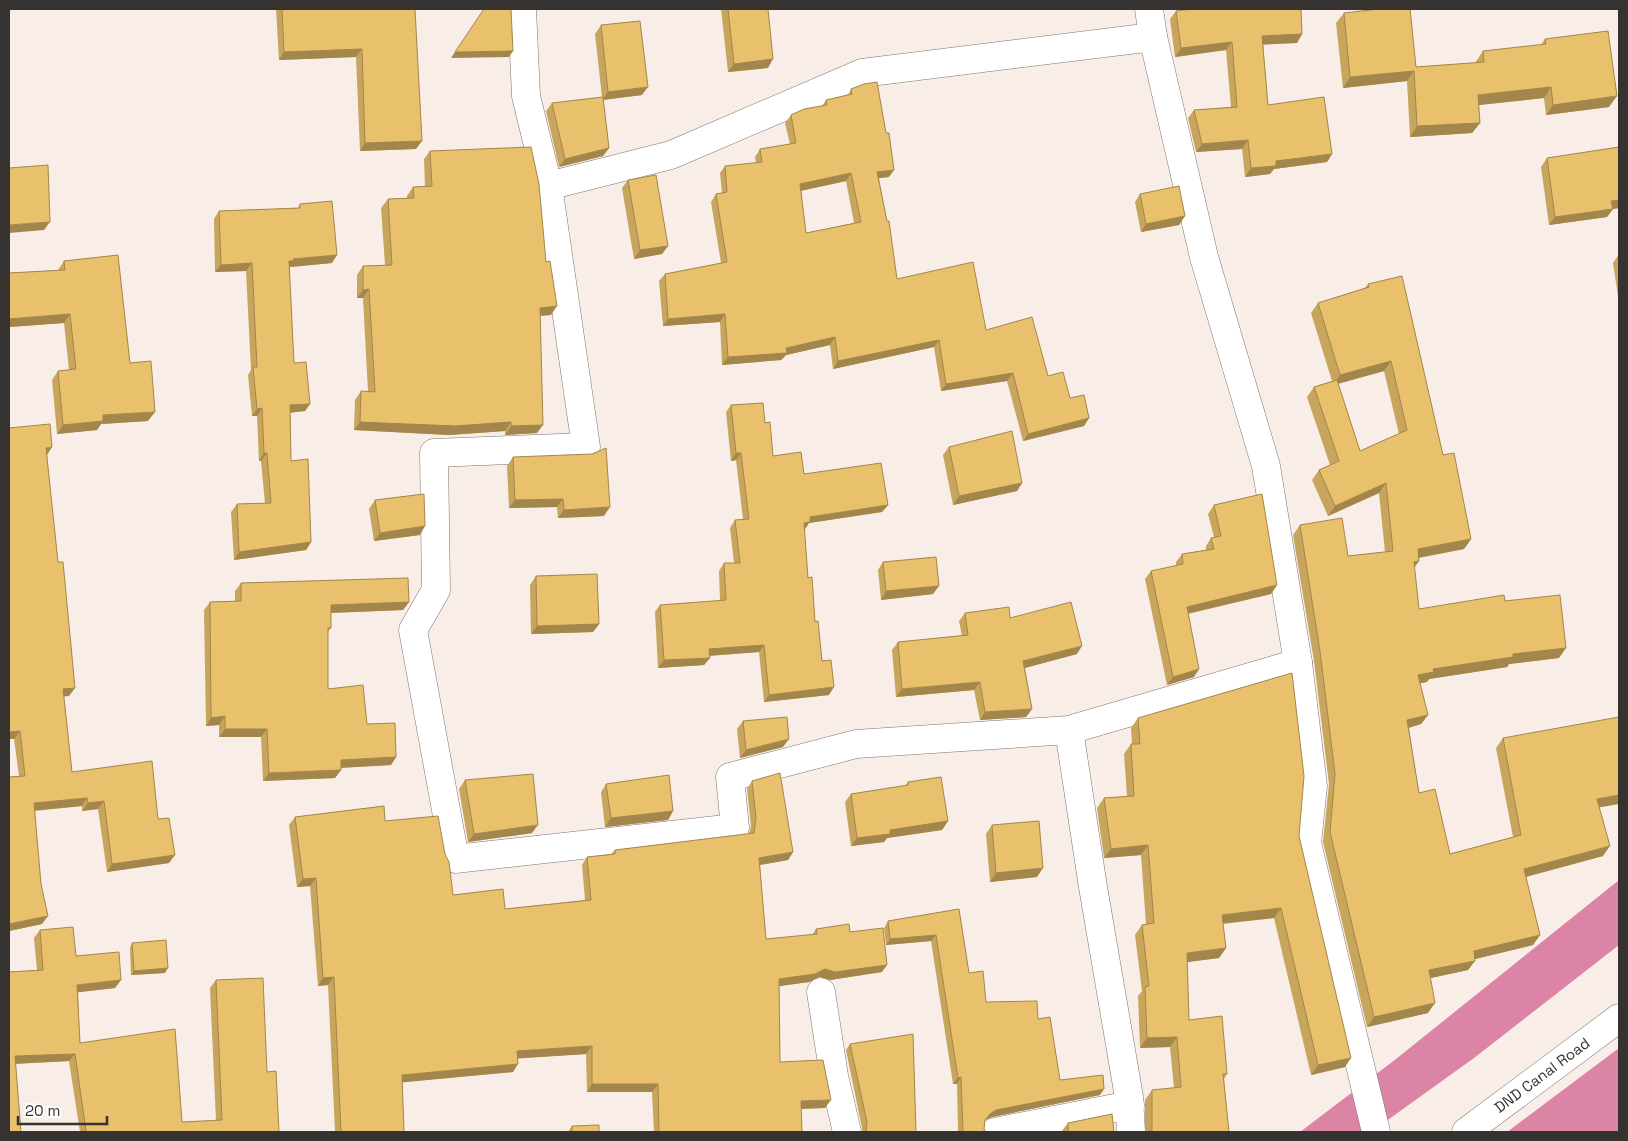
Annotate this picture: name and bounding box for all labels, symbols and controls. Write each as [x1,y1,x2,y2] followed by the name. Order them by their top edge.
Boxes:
[1490,1033,1593,1117] street label: DND Canal Road
[18,1094,106,1126] scale bar
[25,1101,60,1120] text: 20 m

